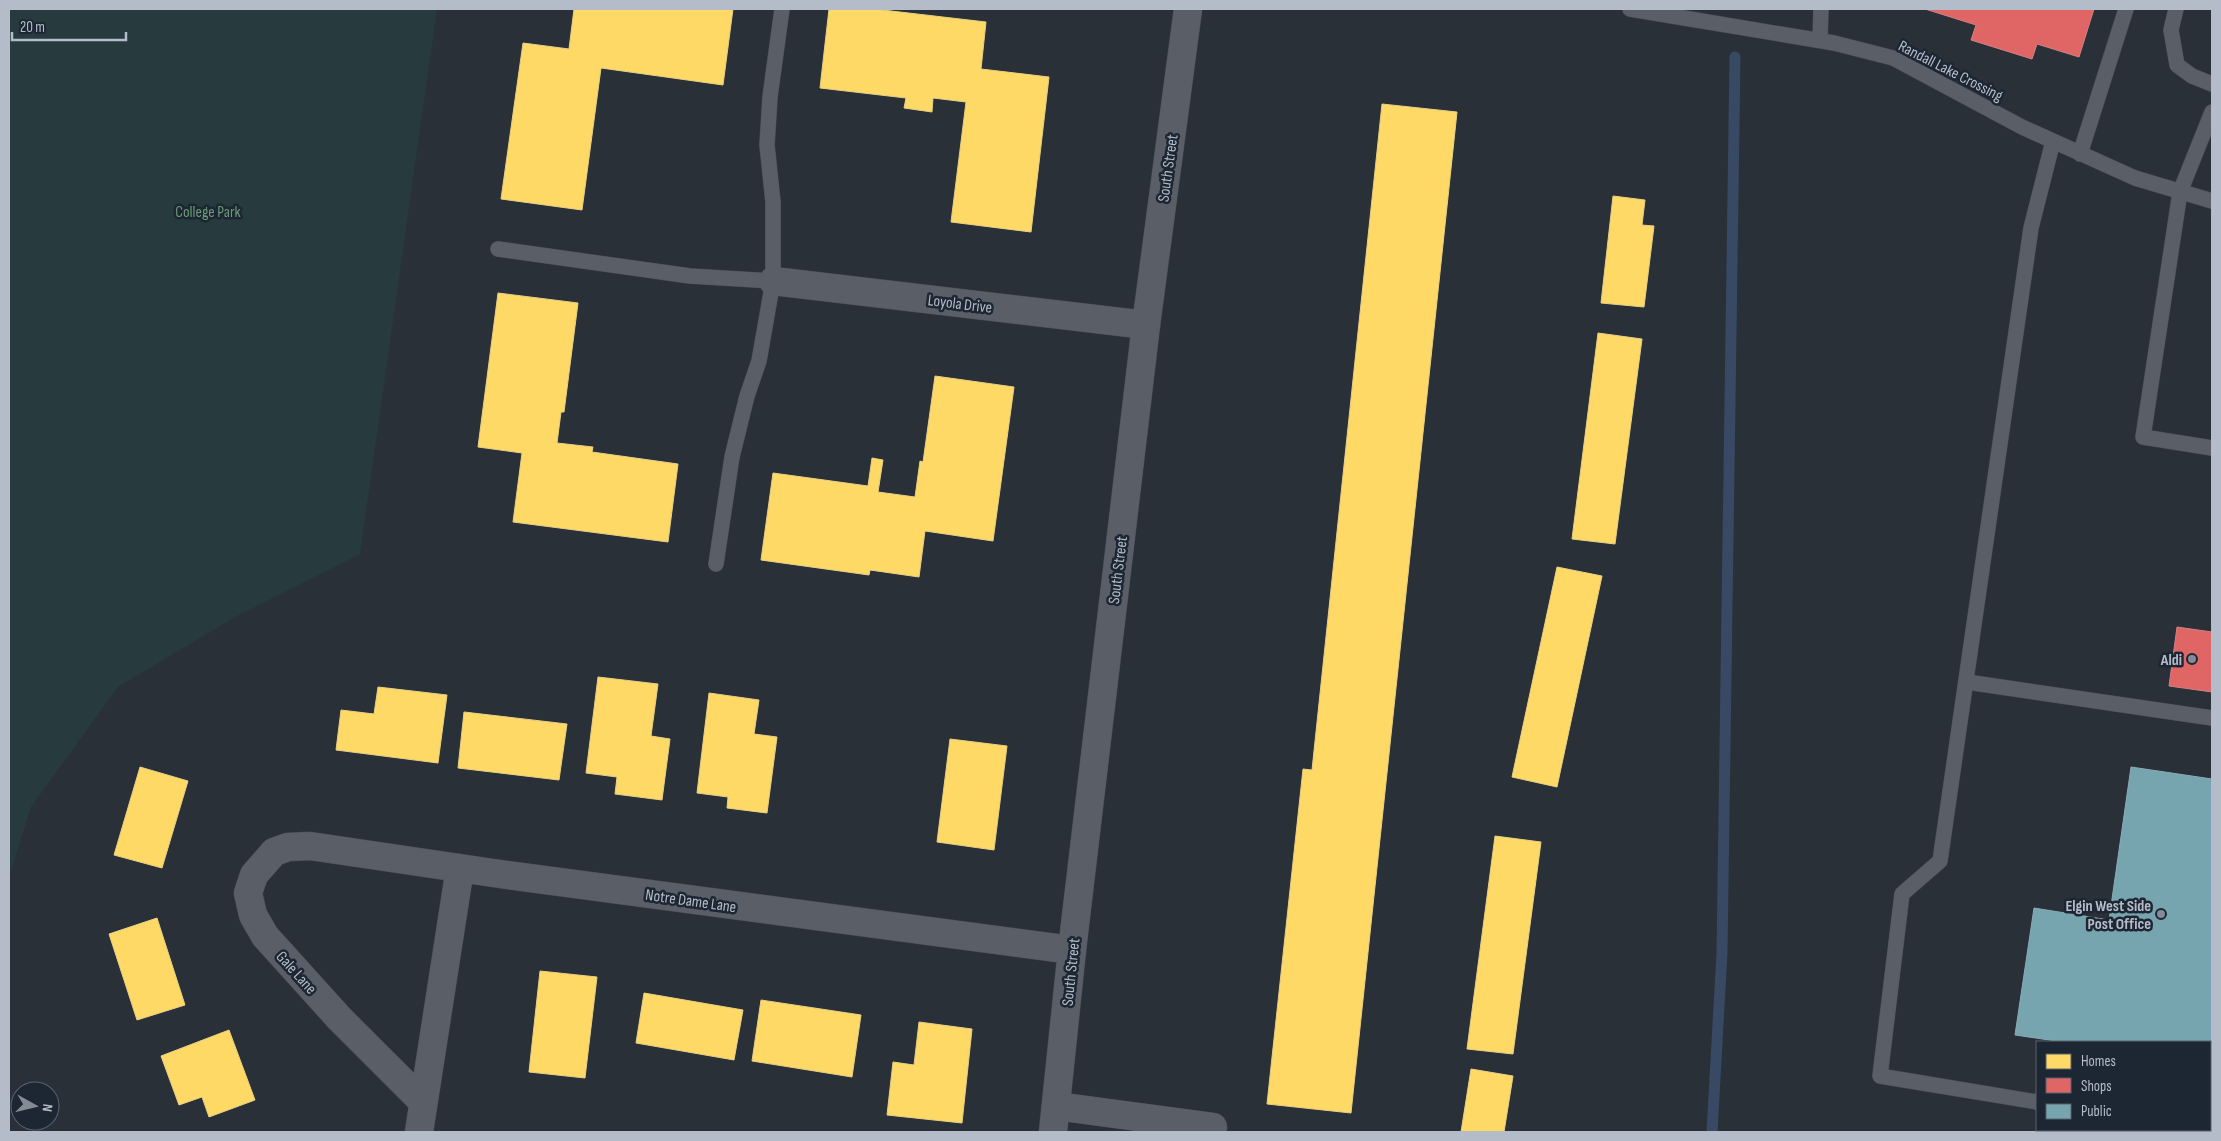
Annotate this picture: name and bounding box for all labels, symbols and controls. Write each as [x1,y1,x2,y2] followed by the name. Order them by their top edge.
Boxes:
[12,10,126,42] scale bar
[20,18,45,37] text: 20 m
[1895,37,2006,106] street label: Randall Lake Crossing
[1154,133,1183,203] street label: South Street
[175,203,241,222] park label: College Park
[927,291,993,318] street label: Loyola Drive
[1105,535,1132,605] street label: South Street
[2160,651,2182,670] place label: Aldi
[2186,653,2198,665] marker: Aldi
[644,886,737,917] street label: Notre Dame Lane
[2065,897,2151,934] place label: Elgin West Side Post Office
[2155,908,2167,920] marker: Elgin West Side Post Office
[1058,937,1085,1007] street label: South Street
[272,948,320,998] street label: Gale Lane
[2036,1041,2211,1131] legend
[2081,1052,2116,1071] text: Homes
[2081,1077,2112,1096] text: Shops
[10,1081,60,1131] north arrow
[2081,1102,2112,1121] text: Public
[38,1103,56,1113] text: N

